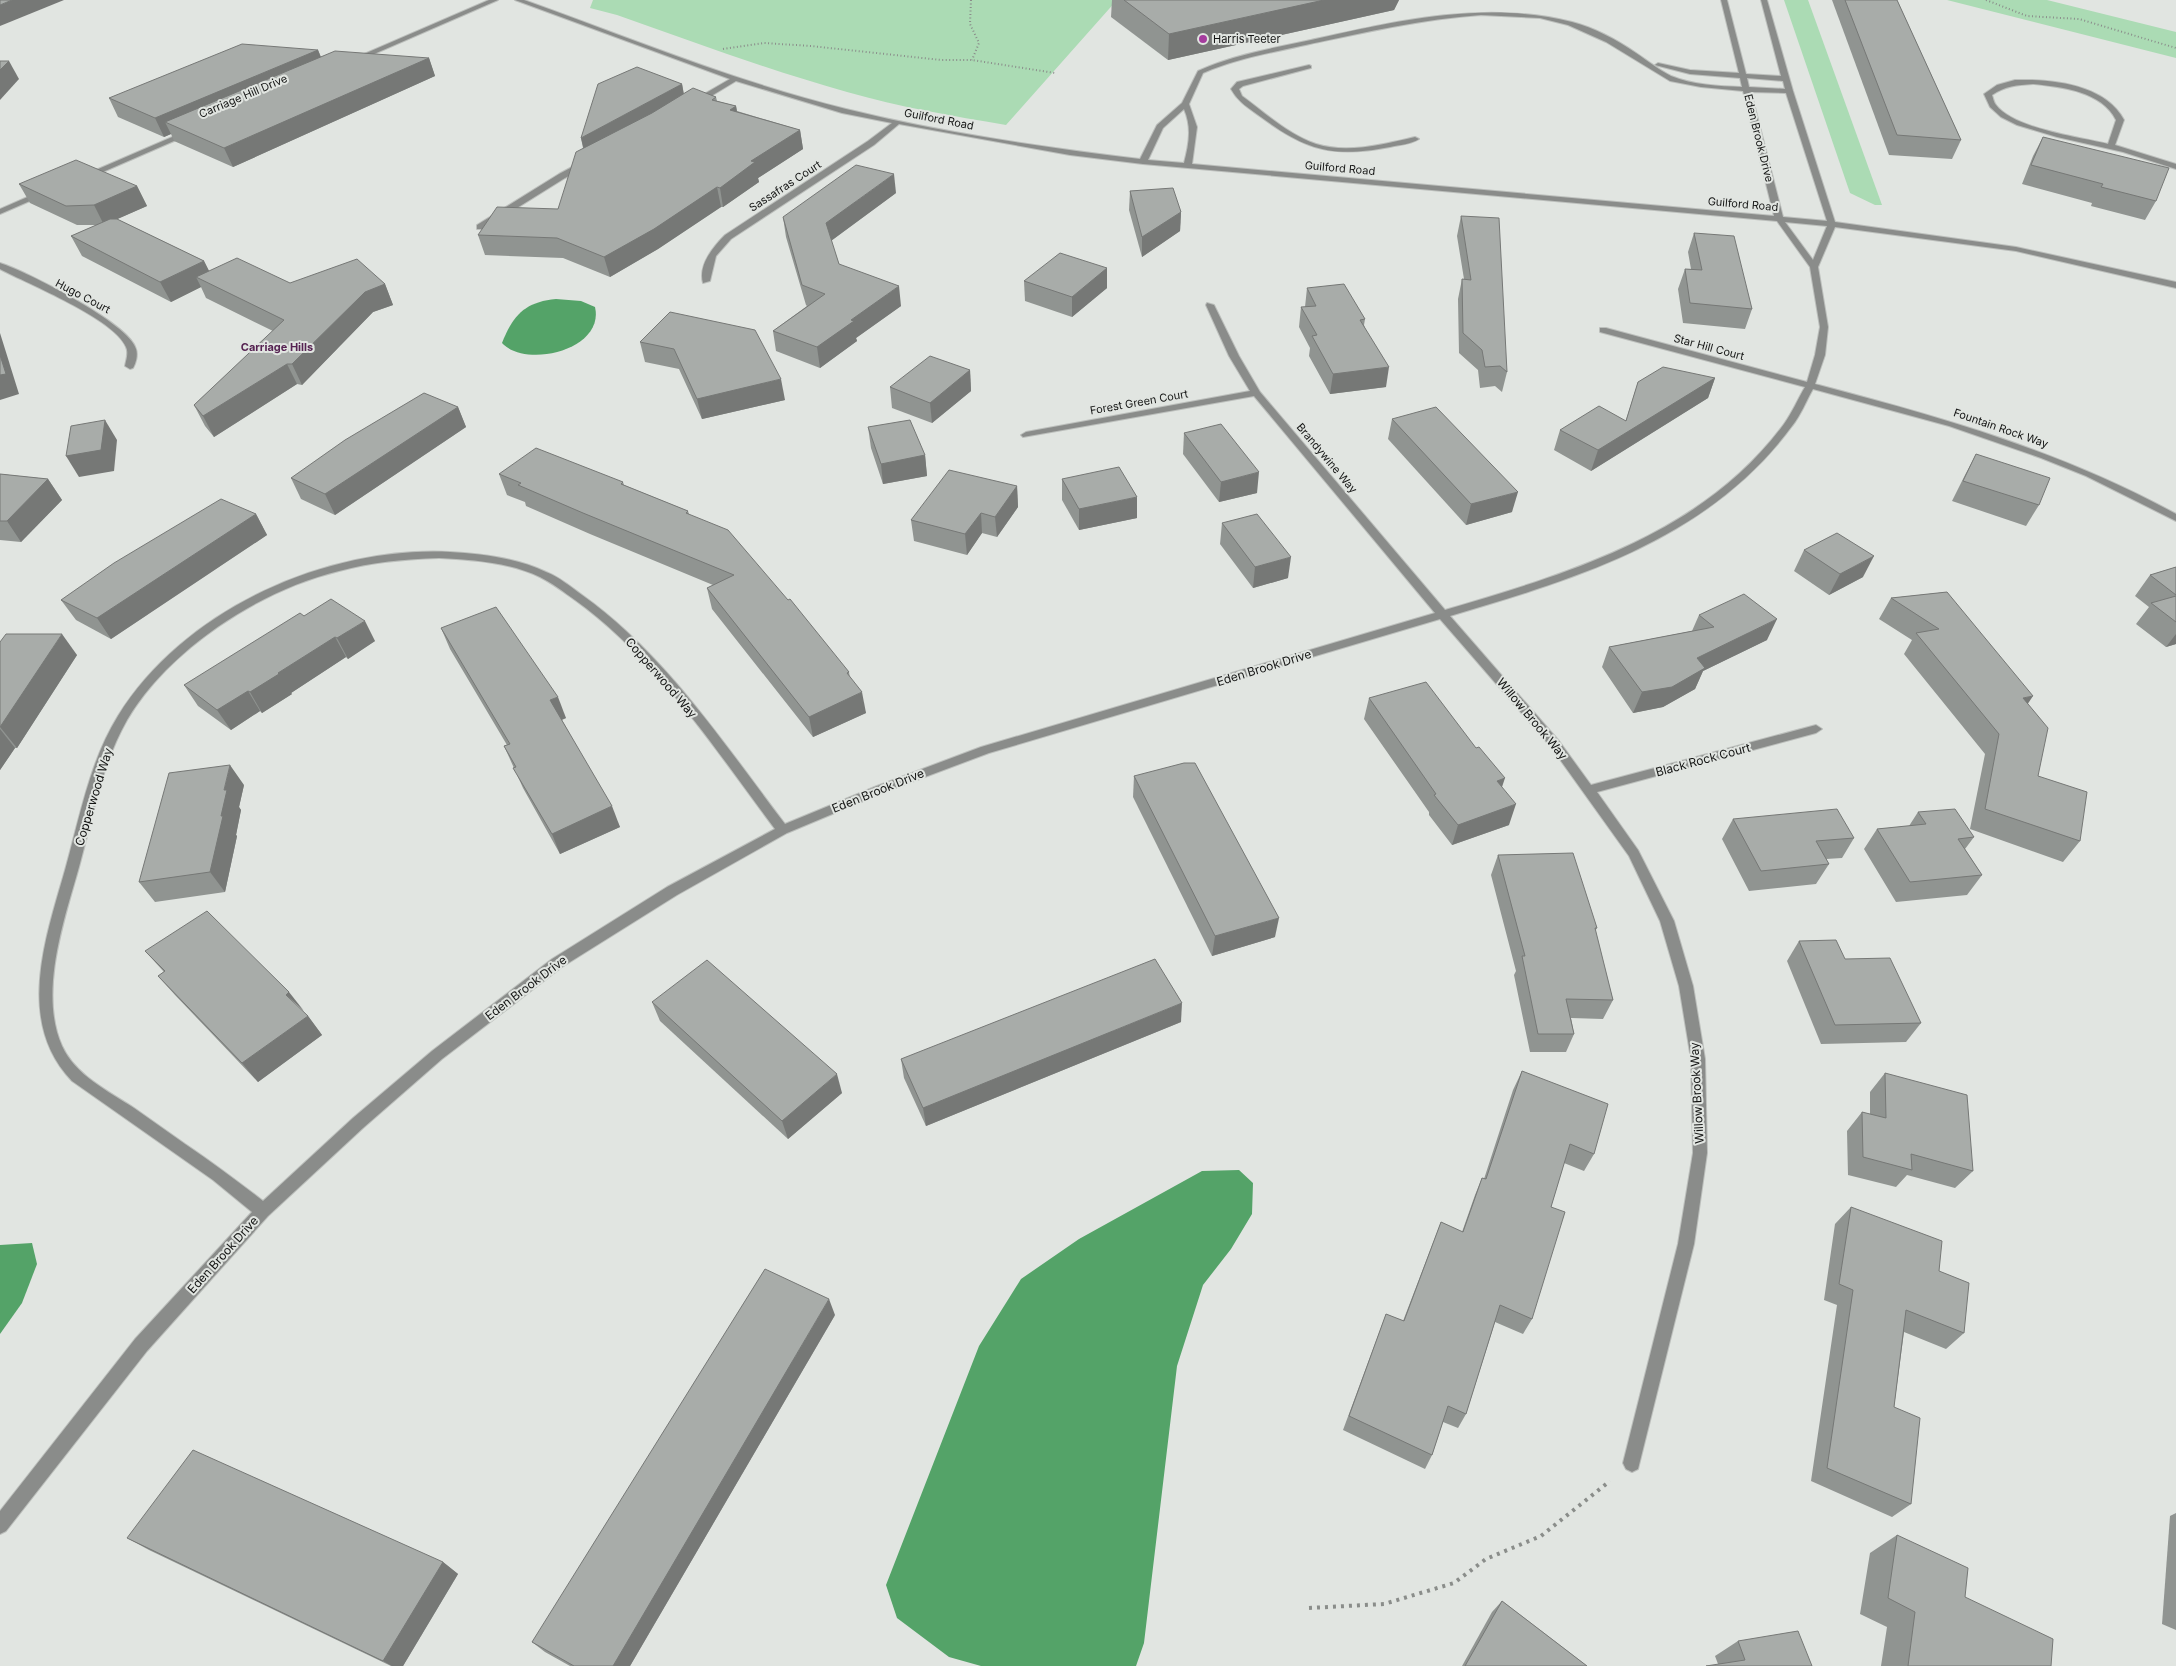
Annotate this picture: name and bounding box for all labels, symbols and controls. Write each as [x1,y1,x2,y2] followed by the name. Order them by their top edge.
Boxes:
[1213,32,1281,46] place label: Harris Teeter
[1197,33,1209,45] marker: Harris Teeter
[197,71,289,121] street label: Carriage Hill Drive
[1741,93,1777,183] street label: Eden Brook Drive
[903,105,975,133] street label: Guilford Road
[746,157,824,215] street label: Sassafras Court
[1304,158,1376,178] street label: Guilford Road
[1707,194,1779,214] street label: Guilford Road
[53,276,113,316] street label: Hugo Court
[1672,331,1746,363] street label: Star Hill Court
[241,340,313,354] district label: Carriage Hills
[1089,386,1189,418] street label: Forest Green Court
[1952,405,2050,451] street label: Fountain Rock Way
[1294,420,1360,496] street label: Brandywine Way
[622,634,701,721] street label: Copperwood Way
[1215,646,1313,689] street label: Eden Brook Drive
[1494,675,1571,763] street label: Willow Brook Way
[1654,740,1752,779] street label: Black Rock Court
[72,746,116,848] street label: Copperwood Way
[829,765,926,816] street label: Eden Brook Drive
[482,952,569,1023] street label: Eden Brook Drive
[1686,1042,1707,1144] street label: Willow Brook Way
[184,1213,261,1296] street label: Eden Brook Drive

